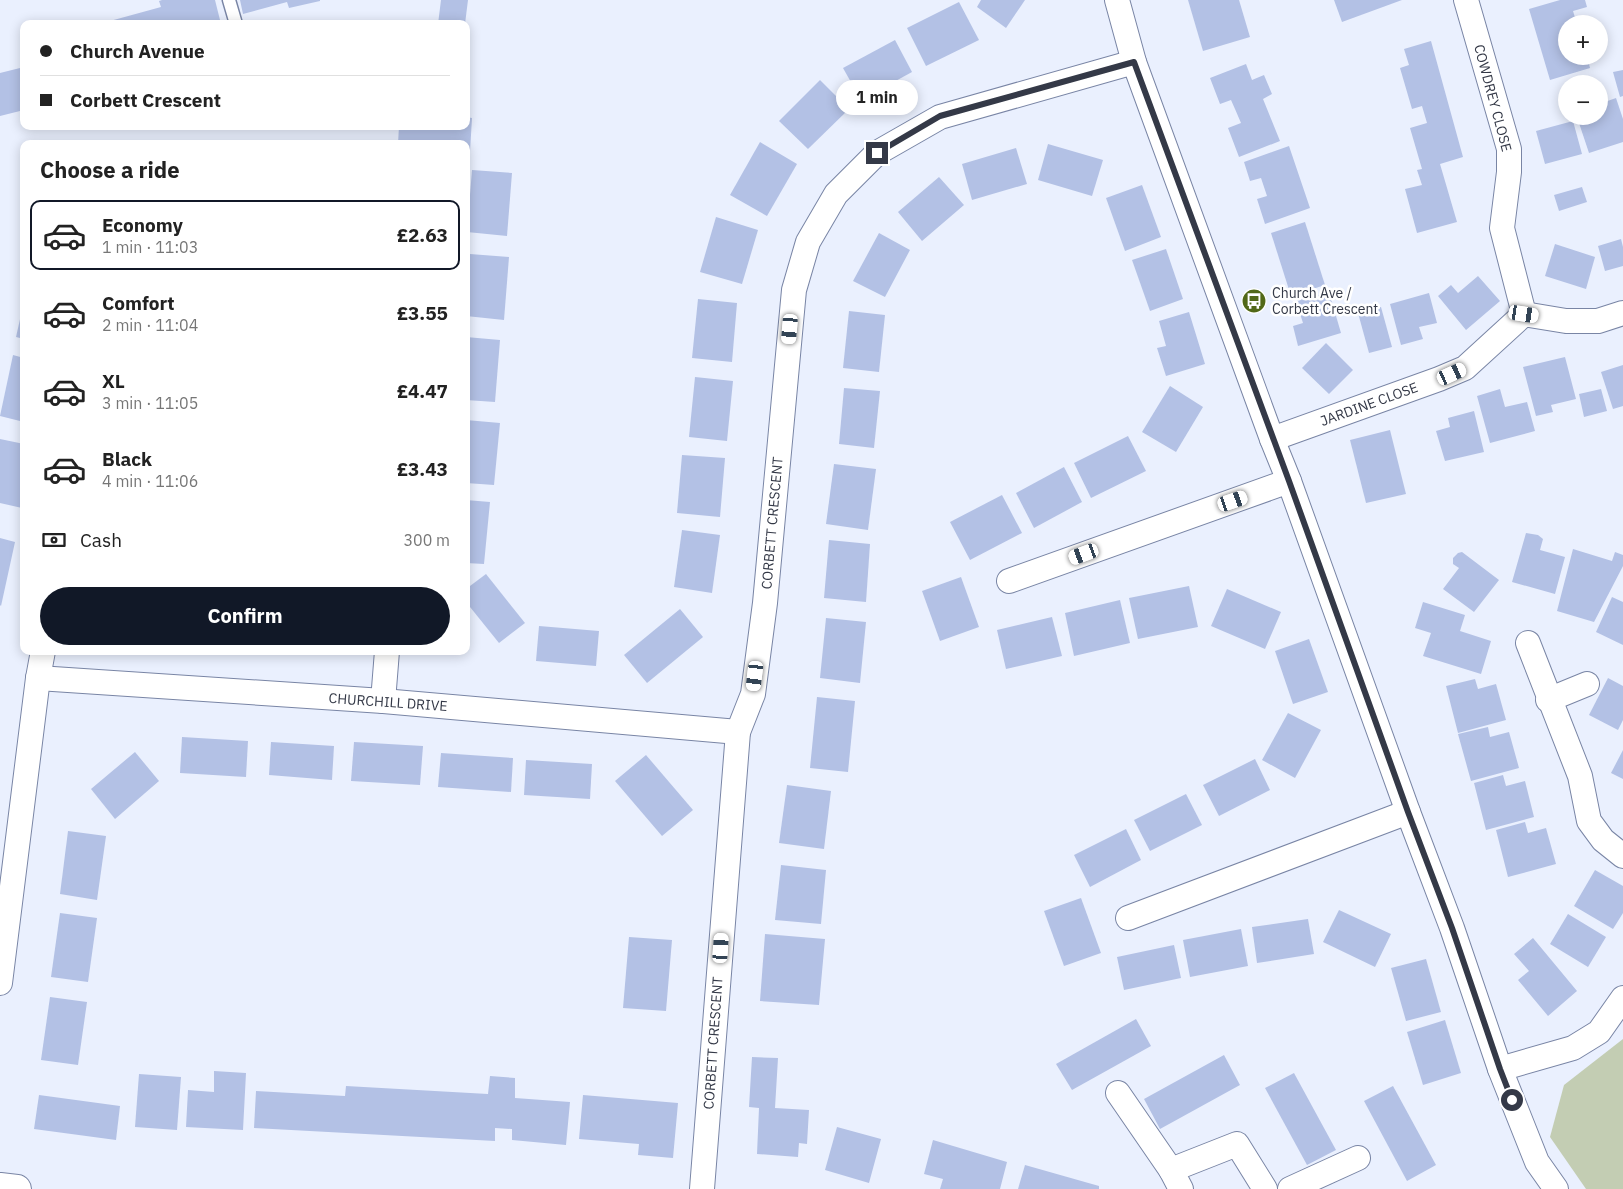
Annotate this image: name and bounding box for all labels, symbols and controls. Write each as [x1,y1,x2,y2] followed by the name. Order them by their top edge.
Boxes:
[1558,15,1608,125] map controls
[1558,15,1608,65] button: +
[70,39,205,63] text: Church Avenue
[1470,42,1516,154] street label: COWDREY CLOSE
[1558,75,1608,125] button: −
[836,80,918,116] callout: 1 min
[856,87,898,107] text: 1 min
[70,88,221,112] text: Corbett Crescent
[866,142,888,164] route end
[40,155,180,184] text: Choose a ride
[42,213,87,258] icon: car
[102,213,183,237] text: Economy
[397,223,448,247] text: £2.63
[102,237,198,257] text: 1 min · 11:03
[1272,284,1378,318] place label: Church Ave / Corbett Crescent
[1241,288,1267,314] bus stop icon: Church Ave / Corbett Crescent
[42,291,87,336] icon: car
[102,291,175,315] text: Comfort
[397,301,448,325] text: £3.55
[1508,304,1539,324] car
[781,313,798,345] car
[102,315,198,335] text: 2 min · 11:04
[1435,361,1468,387] car
[42,369,87,414] icon: car
[102,369,125,393] text: XL
[1318,378,1420,430] street label: JARDINE CLOSE
[397,379,448,403] text: £4.47
[102,393,198,413] text: 3 min · 11:05
[42,447,87,492] icon: car
[102,447,152,471] text: Black
[757,456,787,590] street label: CORBETT CRESCENT
[397,457,448,481] text: £3.43
[102,471,198,491] text: 4 min · 11:06
[1216,489,1249,513] car
[40,526,68,554] icon: cash
[80,528,122,552] text: Cash
[403,530,450,550] text: 300 m
[1067,542,1100,566] car
[40,587,450,645] button: Confirm
[745,660,764,692] car
[328,689,448,715] street label: CHURCHILL DRIVE
[712,933,729,963] car
[699,976,727,1110] street label: CORBETT CRESCENT
[1501,1089,1523,1111] route start

